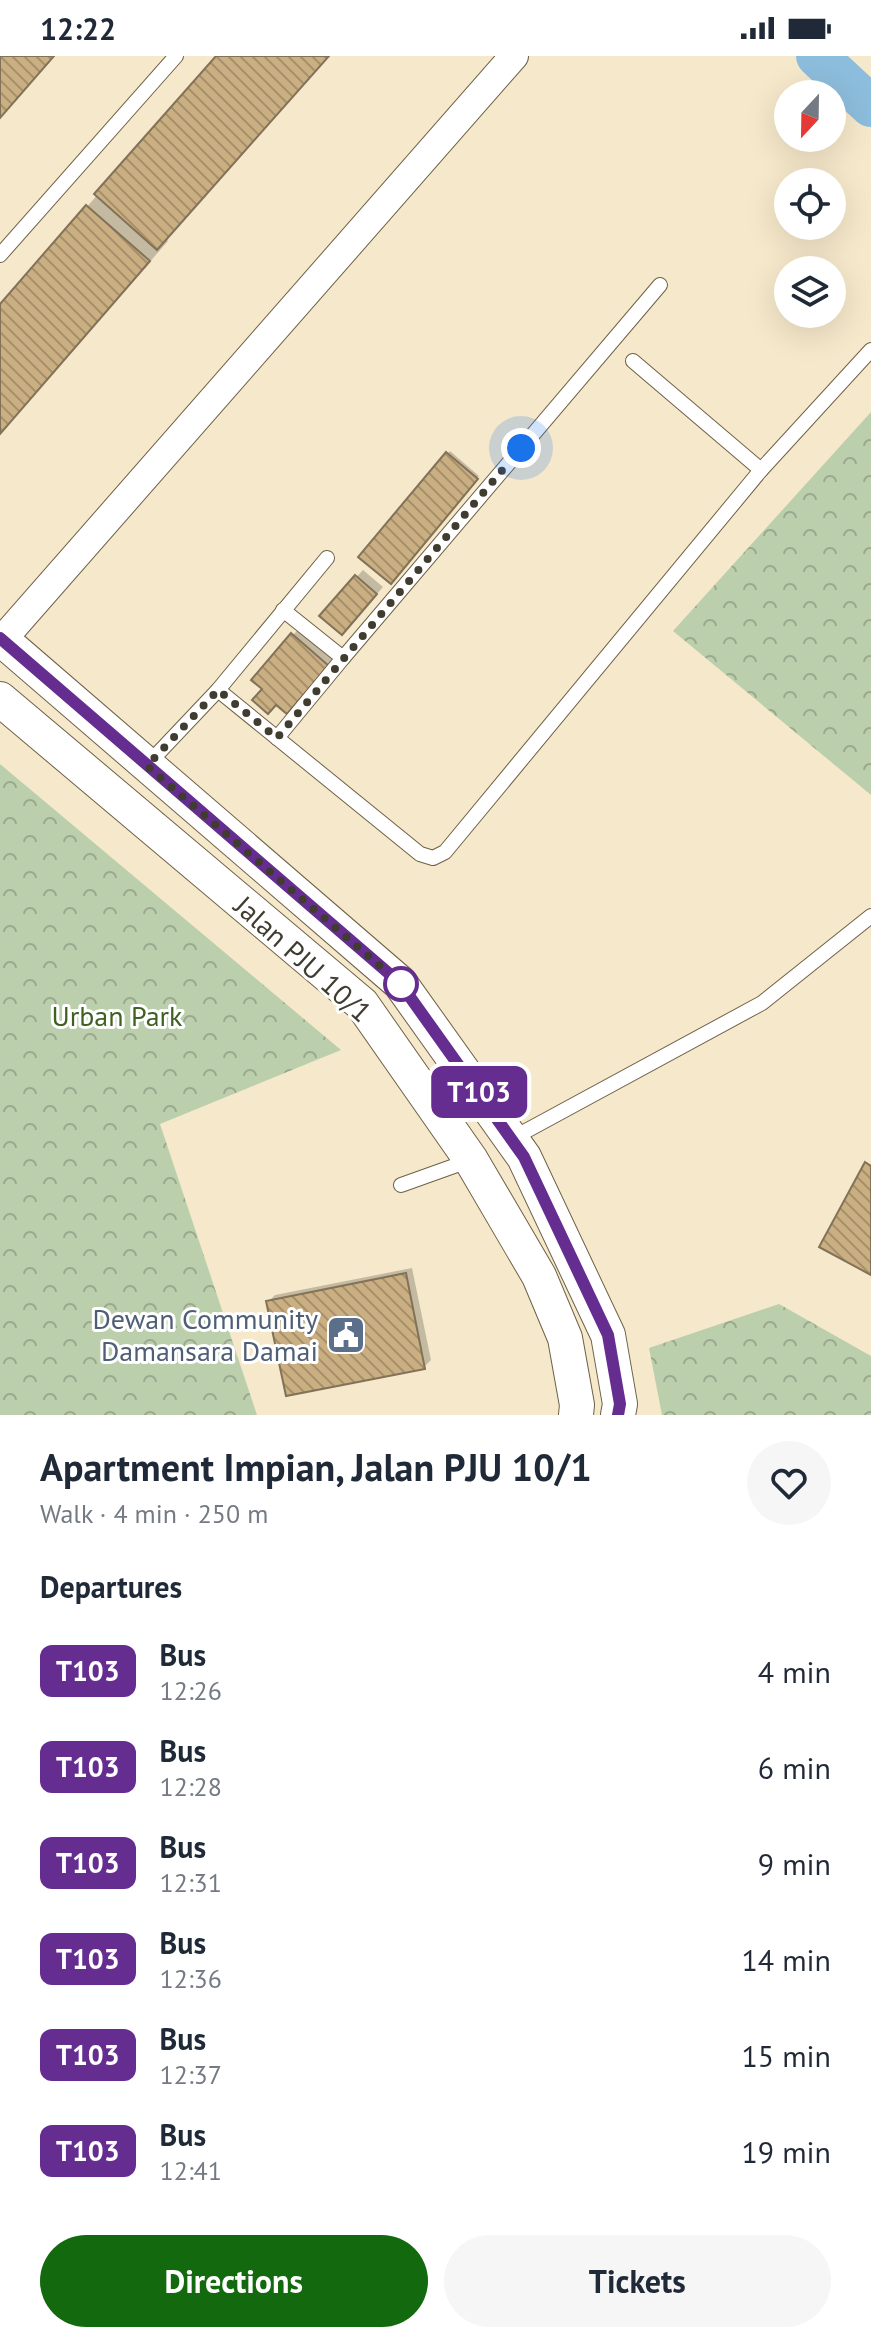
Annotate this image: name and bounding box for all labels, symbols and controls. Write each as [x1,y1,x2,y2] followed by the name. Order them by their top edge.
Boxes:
[40,9,116,48] text: 12:22
[774,80,846,152] north arrow
[774,80,846,328] map controls
[774,168,846,240] button: locate
[774,256,846,328] button: layers
[501,428,541,468] your location
[226,887,380,1030] street label: Jalan PJU 10/1
[384,967,418,1001] unlabelled marker
[51,997,183,1034] park label: Urban Park
[423,1066,535,1118] line badge: T103
[447,1073,511,1110] text: T103
[93,1300,318,1369] place label: Dewan Community Damansara Damai
[325,1314,367,1356] public building icon: Dewan Community Damansara Damai
[747,1441,831,1525] button: heart
[40,1442,592,1491] text: Apartment Impian, Jalan PJU 10/1
[40,1497,268,1530] text: Walk · 4 min · 250 m
[40,1567,182,1606] text: Departures
[160,1635,206,1674] text: Bus
[56,1652,120,1689] text: T103
[758,1652,831,1691] text: 4 min
[160,1674,222,1707] text: 12:26
[160,1731,206,1770] text: Bus
[56,1748,120,1785] text: T103
[758,1748,831,1787] text: 6 min
[160,1770,222,1803] text: 12:28
[160,1827,206,1866] text: Bus
[56,1844,120,1881] text: T103
[758,1844,831,1883] text: 9 min
[160,1866,222,1899] text: 12:31
[160,1923,206,1962] text: Bus
[56,1940,120,1977] text: T103
[741,1940,831,1979] text: 14 min
[160,1962,222,1995] text: 12:36
[160,2019,206,2058] text: Bus
[56,2036,120,2073] text: T103
[741,2036,831,2075] text: 15 min
[160,2058,222,2091] text: 12:37
[160,2115,206,2154] text: Bus
[56,2132,120,2169] text: T103
[741,2132,831,2171] text: 19 min
[160,2154,222,2187] text: 12:41
[40,2235,428,2327] button: Directions
[444,2235,831,2327] button: Tickets

